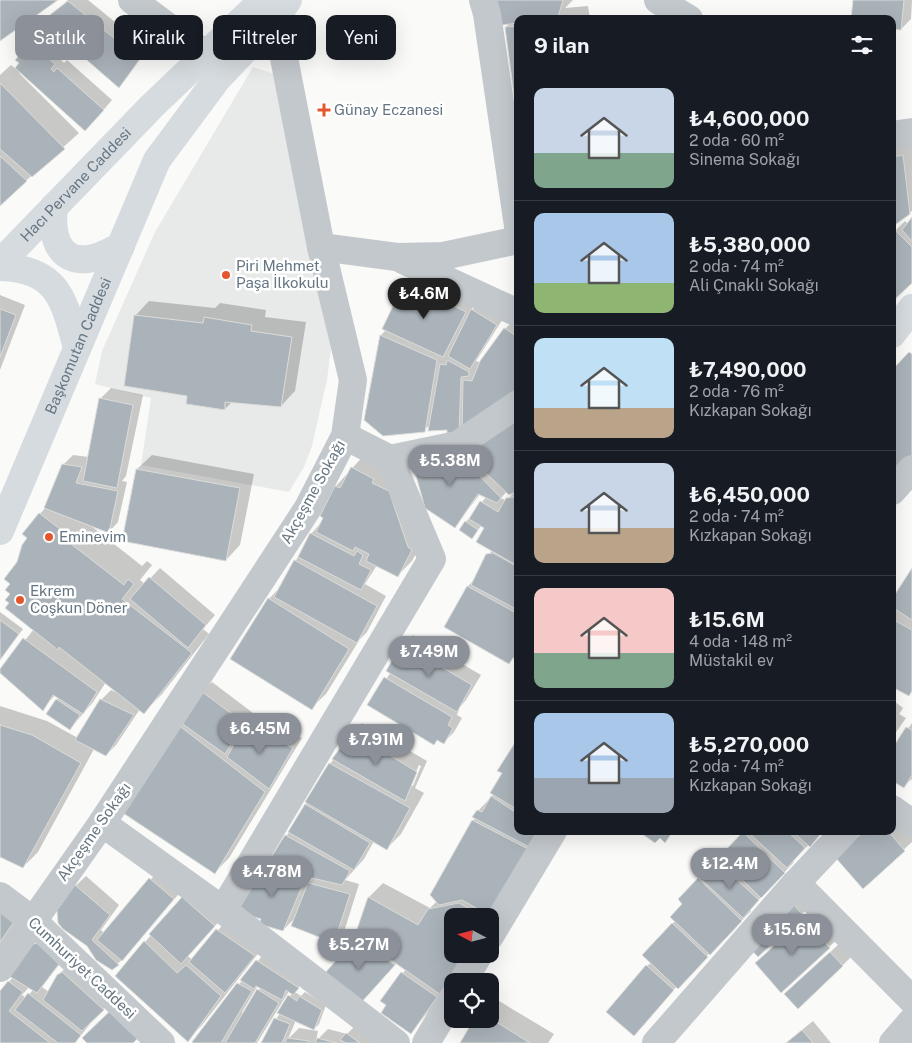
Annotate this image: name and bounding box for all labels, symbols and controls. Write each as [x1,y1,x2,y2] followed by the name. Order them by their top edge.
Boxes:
[15,15,104,60] chip: Satılık
[114,15,203,60] chip: Kiralık
[213,15,316,60] chip: Filtreler
[326,15,396,60] chip: Yeni
[848,31,876,59] icon: filters
[534,33,589,58] text: 9 ilan
[334,101,443,118] place label: Günay Eczanesi
[318,104,330,116] marker: Günay Eczanesi
[689,106,809,131] text: ₺4,600,000
[574,108,634,168] icon: home
[17,124,134,245] street label: Hacı Pervane Caddesi
[689,131,784,150] text: 2 oda · 60 m²
[689,150,800,169] text: Sinema Sokağı
[689,232,811,257] text: ₺5,380,000
[574,233,634,293] icon: home
[236,257,329,291] place label: Piri Mehmet Paşa İlkokulu
[689,257,784,276] text: 2 oda · 74 m²
[220,269,232,281] marker: Piri Mehmet Paşa İlkokulu
[41,275,114,417] street label: Başkomutan Caddesi
[689,276,819,295] text: Ali Çınaklı Sokağı
[389,278,459,320] pin: ₺4.6M
[399,284,449,303] text: ₺4.6M
[689,357,807,382] text: ₺7,490,000
[574,358,634,418] icon: home
[689,382,784,401] text: 2 oda · 76 m²
[689,401,812,420] text: Kızkapan Sokağı
[277,437,348,547] street label: Akçeşme Sokağı
[409,444,491,487] pin: ₺5.38M
[419,451,481,470] text: ₺5.38M
[689,482,810,507] text: ₺6,450,000
[574,483,634,543] icon: home
[689,507,784,526] text: 2 oda · 74 m²
[689,526,812,545] text: Kızkapan Sokağı
[59,528,126,545] place label: Eminevim
[43,531,55,543] marker: Eminevim
[30,582,128,616] place label: Ekrem Coşkun Döner
[14,594,26,606] marker: Ekrem Coşkun Döner
[689,607,765,632] text: ₺15.6M
[574,608,634,668] icon: home
[689,632,792,651] text: 4 oda · 148 m²
[388,636,470,678] pin: ₺7.49M
[400,642,458,661] text: ₺7.49M
[689,651,774,670] text: Müstakil ev
[219,712,301,755] pin: ₺6.45M
[229,719,291,738] text: ₺6.45M
[335,724,417,766] pin: ₺7.91M
[348,730,404,749] text: ₺7.91M
[689,732,809,757] text: ₺5,270,000
[574,733,634,793] icon: home
[689,757,784,776] text: 2 oda · 74 m²
[689,776,812,795] text: Kızkapan Sokağı
[53,779,134,884] street label: Akçeşme Sokağı
[689,848,771,890] pin: ₺12.4M
[702,854,758,873] text: ₺12.4M
[231,856,313,898] pin: ₺4.78M
[242,862,302,881] text: ₺4.78M
[444,908,499,962] north arrow
[444,908,499,1028] map controls
[25,913,140,1022] street label: Cumhuriyet Caddesi
[751,914,833,956] pin: ₺15.6M
[763,920,821,939] text: ₺15.6M
[318,928,400,971] pin: ₺5.27M
[329,935,389,954] text: ₺5.27M
[444,973,499,1028] button: locate

